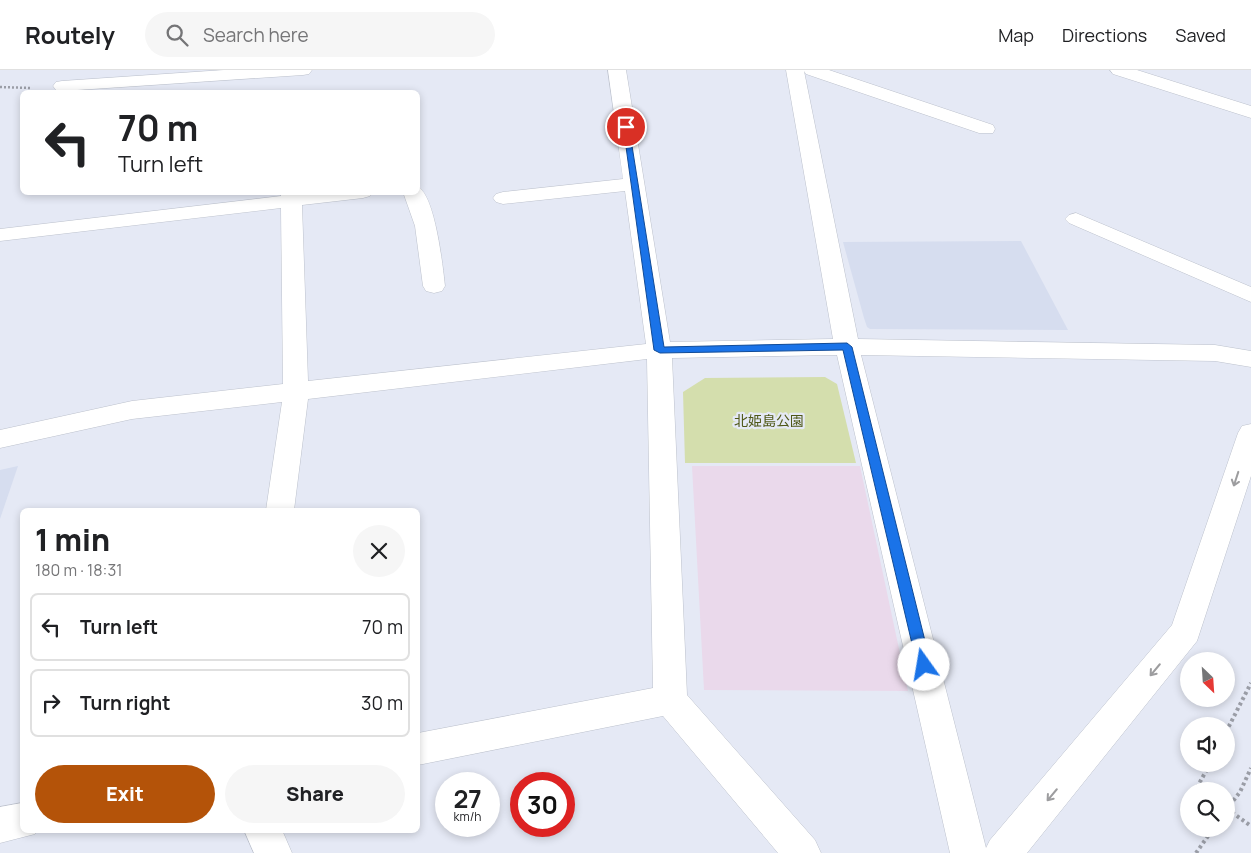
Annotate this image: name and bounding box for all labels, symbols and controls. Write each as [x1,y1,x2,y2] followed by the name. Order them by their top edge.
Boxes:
[145,12,495,57] search box
[25,18,115,51] text: Routely
[163,21,191,49] icon: search
[203,22,309,48] text: Search here
[998,23,1034,47] text: Map
[1062,23,1147,47] text: Directions
[1175,23,1226,47] text: Saved
[118,104,198,152] text: 70 m
[605,106,647,148] pin
[35,110,100,175] icon: left
[612,113,640,141] icon: arrive
[118,149,203,179] text: Turn left
[734,411,804,430] park label: 北姫島公園
[1231,471,1240,486] one-way arrow
[35,519,110,560] text: 1 min
[353,525,405,577] button: close
[35,559,122,581] text: 180 m · 18:31
[37,613,65,641] icon: left
[80,614,158,640] text: Turn left
[362,614,403,640] text: 70 m
[897,638,949,690] position arrow
[1180,652,1235,708] north arrow
[1180,652,1235,837] map controls
[1150,663,1161,676] one-way arrow
[37,689,65,717] icon: right
[80,690,170,716] text: Turn right
[361,690,403,716] text: 30 m
[1180,717,1235,772] button: sound
[35,765,215,823] button: Exit
[225,765,405,823] button: Share
[510,772,575,837] speed limit sign: 30
[453,781,482,816] text: 27
[1180,782,1235,837] button: search
[1046,788,1057,801] one-way arrow
[454,808,481,825] text: km/h

